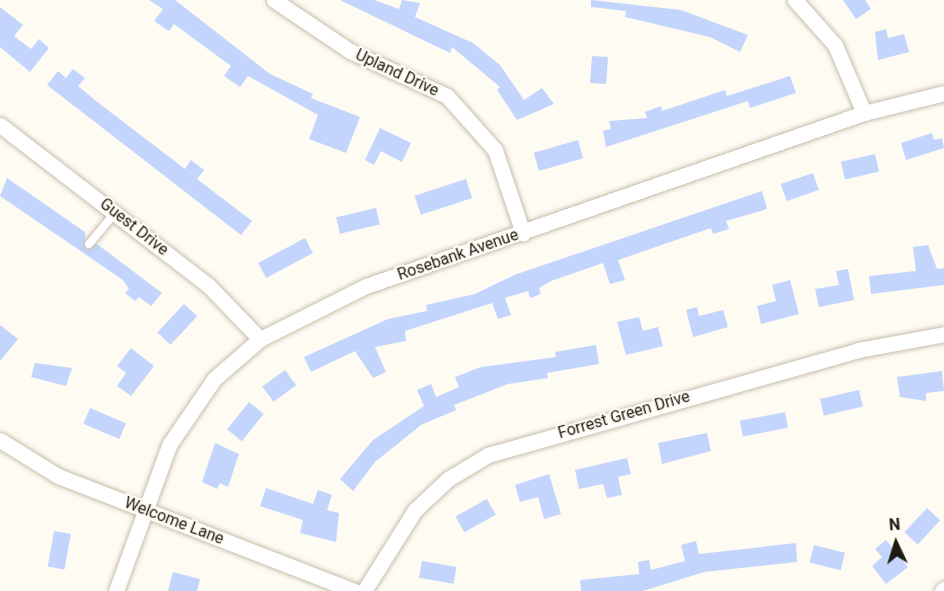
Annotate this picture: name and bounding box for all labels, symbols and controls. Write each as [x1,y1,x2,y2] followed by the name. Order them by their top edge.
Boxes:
[352,45,442,101] street label: Upland Drive
[96,194,172,260] street label: Guest Drive
[395,225,521,285] street label: Rosebank Avenue
[556,387,692,443] street label: Forrest Green Drive
[122,493,226,549] street label: Welcome Lane
[866,513,926,573] north arrow
[888,515,901,534] text: N

